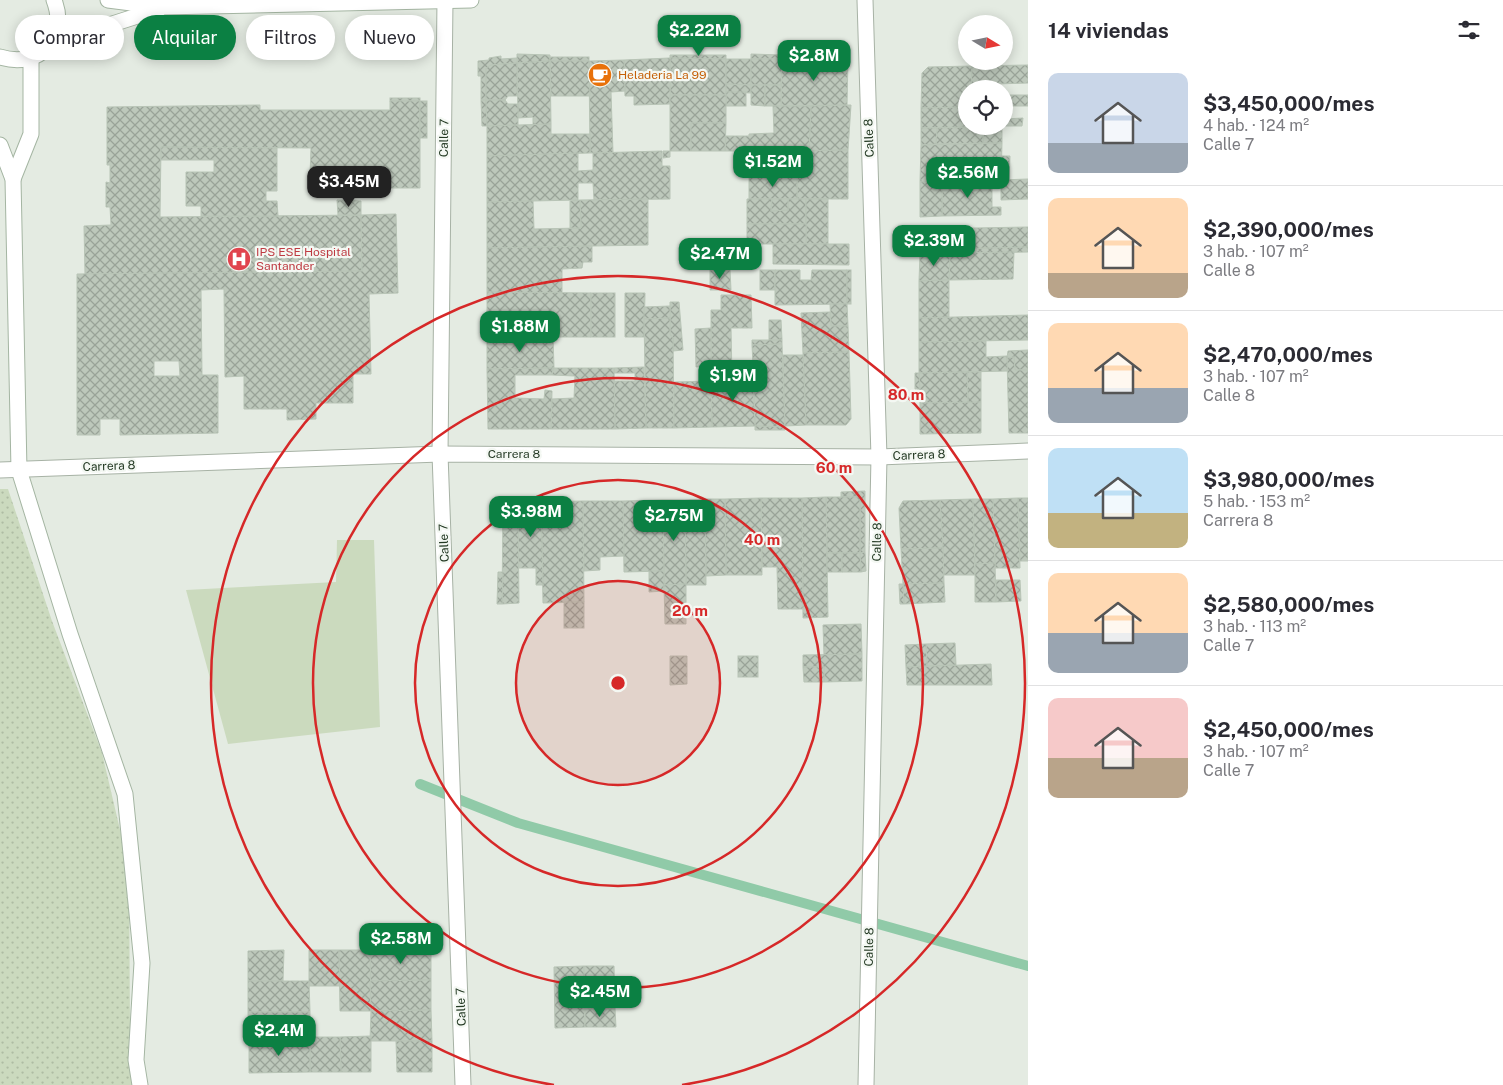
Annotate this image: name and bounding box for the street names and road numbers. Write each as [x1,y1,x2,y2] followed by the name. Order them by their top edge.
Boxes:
[861,118,877,158] street label: Calle 8
[437,119,451,157] street label: Calle 7
[488,447,541,461] street label: Carrera 8
[892,447,946,463] street label: Carrera 8
[82,458,136,474] street label: Carrera 8
[870,522,884,562] street label: Calle 8
[436,524,452,562] street label: Calle 7
[862,927,876,967] street label: Calle 8
[453,988,469,1026] street label: Calle 7

